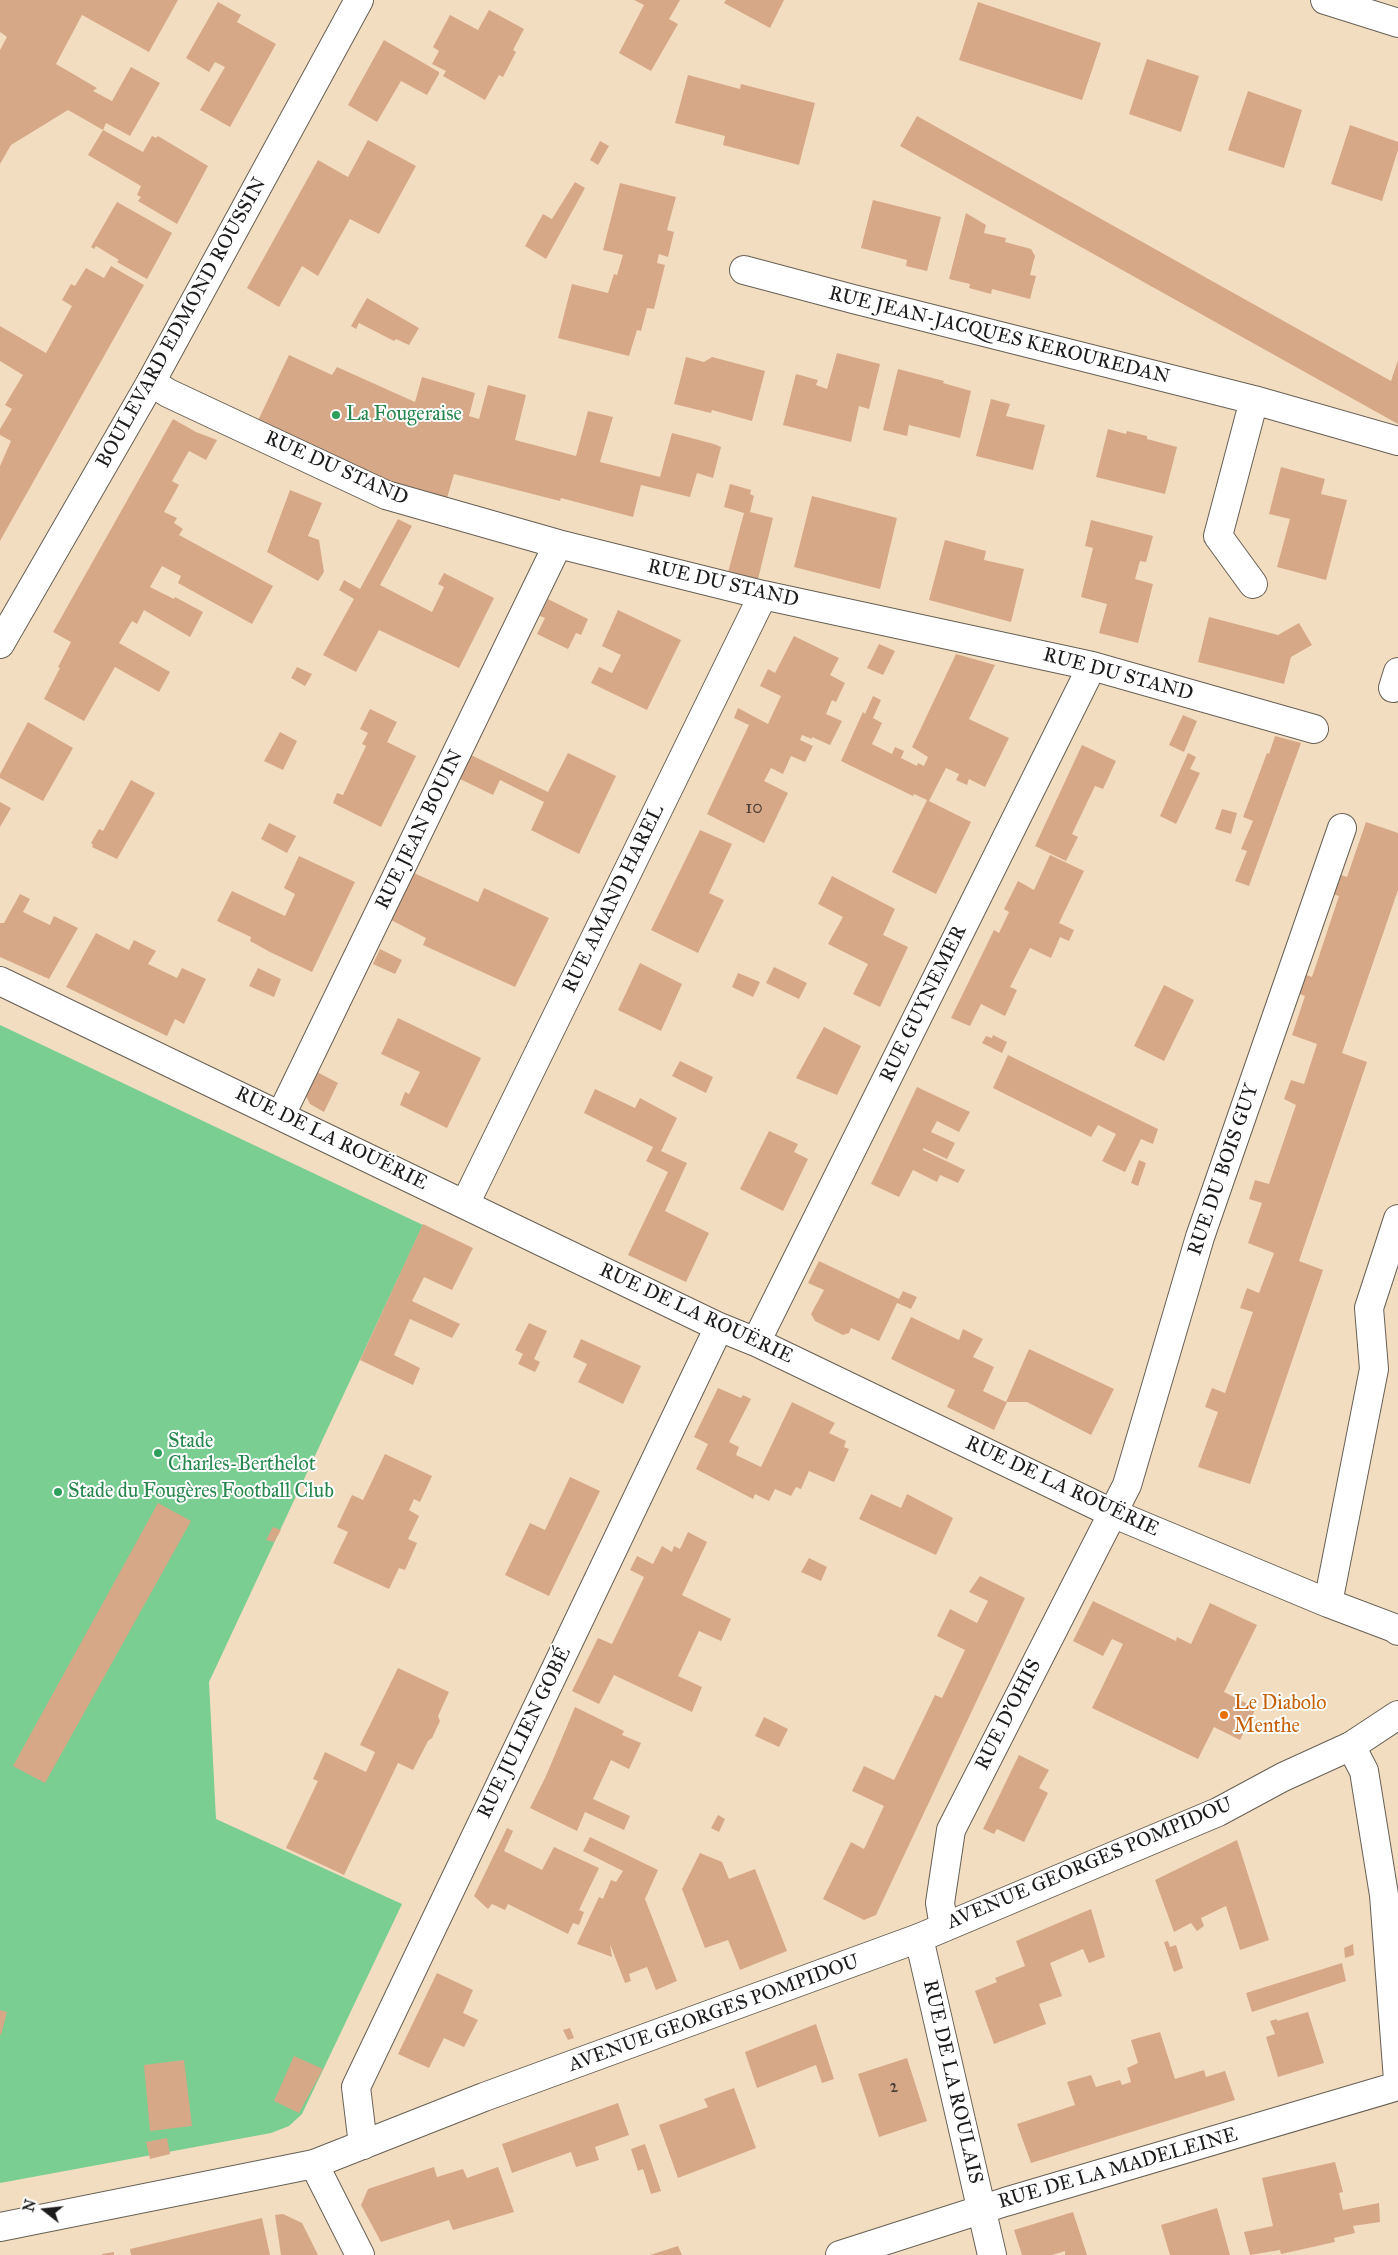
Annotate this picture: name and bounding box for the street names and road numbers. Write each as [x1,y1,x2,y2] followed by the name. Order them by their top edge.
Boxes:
[92,174,272,472] street label: BOULEVARD EDMOND ROUSSIN
[826,282,1172,390] street label: RUE JEAN-JACQUES KEROUREDAN
[261,427,411,511] street label: RUE DU STAND
[645,555,801,613] street label: RUE DU STAND
[1040,643,1196,707] street label: RUE DU STAND
[371,746,469,914] street label: RUE JEAN BOUIN
[558,801,670,997] street label: RUE AMAND HAREL
[876,922,972,1086] street label: RUE GUYNEMER
[1183,1081,1265,1259] street label: RUE DU BOIS GUY
[231,1082,431,1196] street label: RUE DE LA ROUËRIE
[595,1259,797,1369] street label: RUE DE LA ROUËRIE
[961,1432,1163,1542] street label: RUE DE LA ROUËRIE
[473,1643,577,1823] street label: RUE JULIEN GOBÉ
[971,1656,1047,1774] street label: RUE D'OHIS
[944,1793,1236,1935] street label: AVENUE GEORGES POMPIDOU
[565,1950,863,2078] street label: AVENUE GEORGES POMPIDOU
[917,1978,987,2186] street label: RUE DE LA ROULAIS
[995,2123,1241,2215] street label: RUE DE LA MADELEINE

